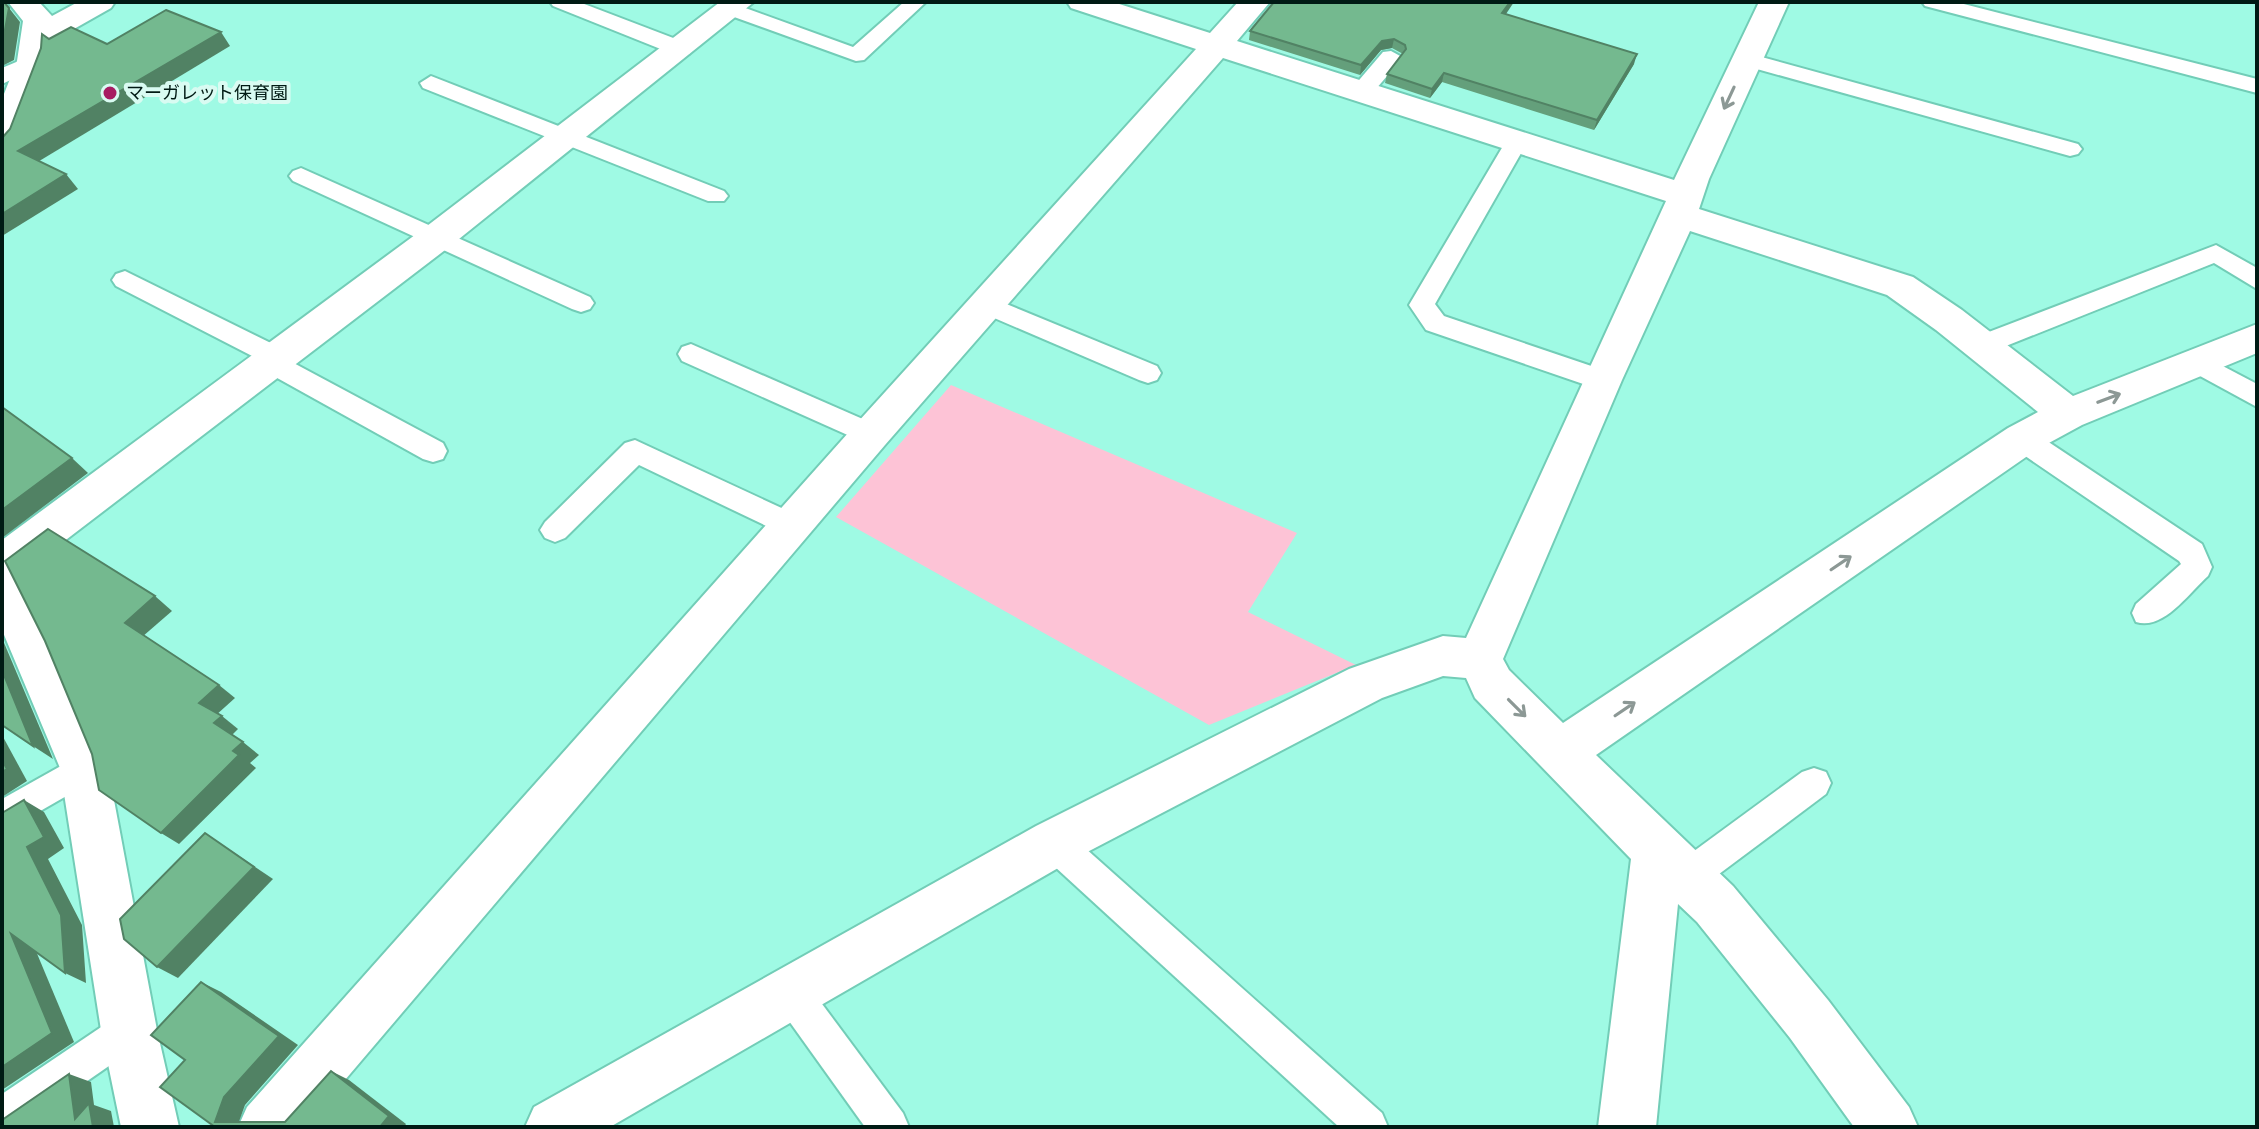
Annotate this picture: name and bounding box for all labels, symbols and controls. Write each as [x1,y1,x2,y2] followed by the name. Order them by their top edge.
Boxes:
[126,80,288,104] place label: マーガレット保育園
[101,84,119,102] marker: マーガレット保育園
[1721,86,1736,110] one-way arrow
[2096,390,2121,404] one-way arrow
[1829,555,1852,571] one-way arrow
[1507,699,1527,718] one-way arrow
[1614,701,1636,717] one-way arrow

